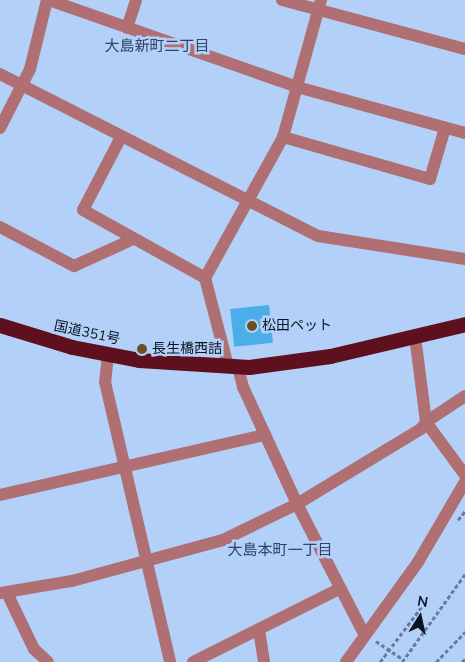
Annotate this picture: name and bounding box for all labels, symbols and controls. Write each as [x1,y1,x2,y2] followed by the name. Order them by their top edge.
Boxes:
[105,38,209,56] district label: 大島新町二丁目
[52,318,122,348] street label: 国道351号
[262,318,332,334] place label: 松田ペット
[246,320,258,332] marker: 松田ペット
[152,341,222,357] place label: 長生橋西詰
[136,343,148,355] marker: 長生橋西詰
[228,542,332,560] district label: 大島本町一丁目
[416,591,429,612] text: N
[395,592,445,642] north arrow

